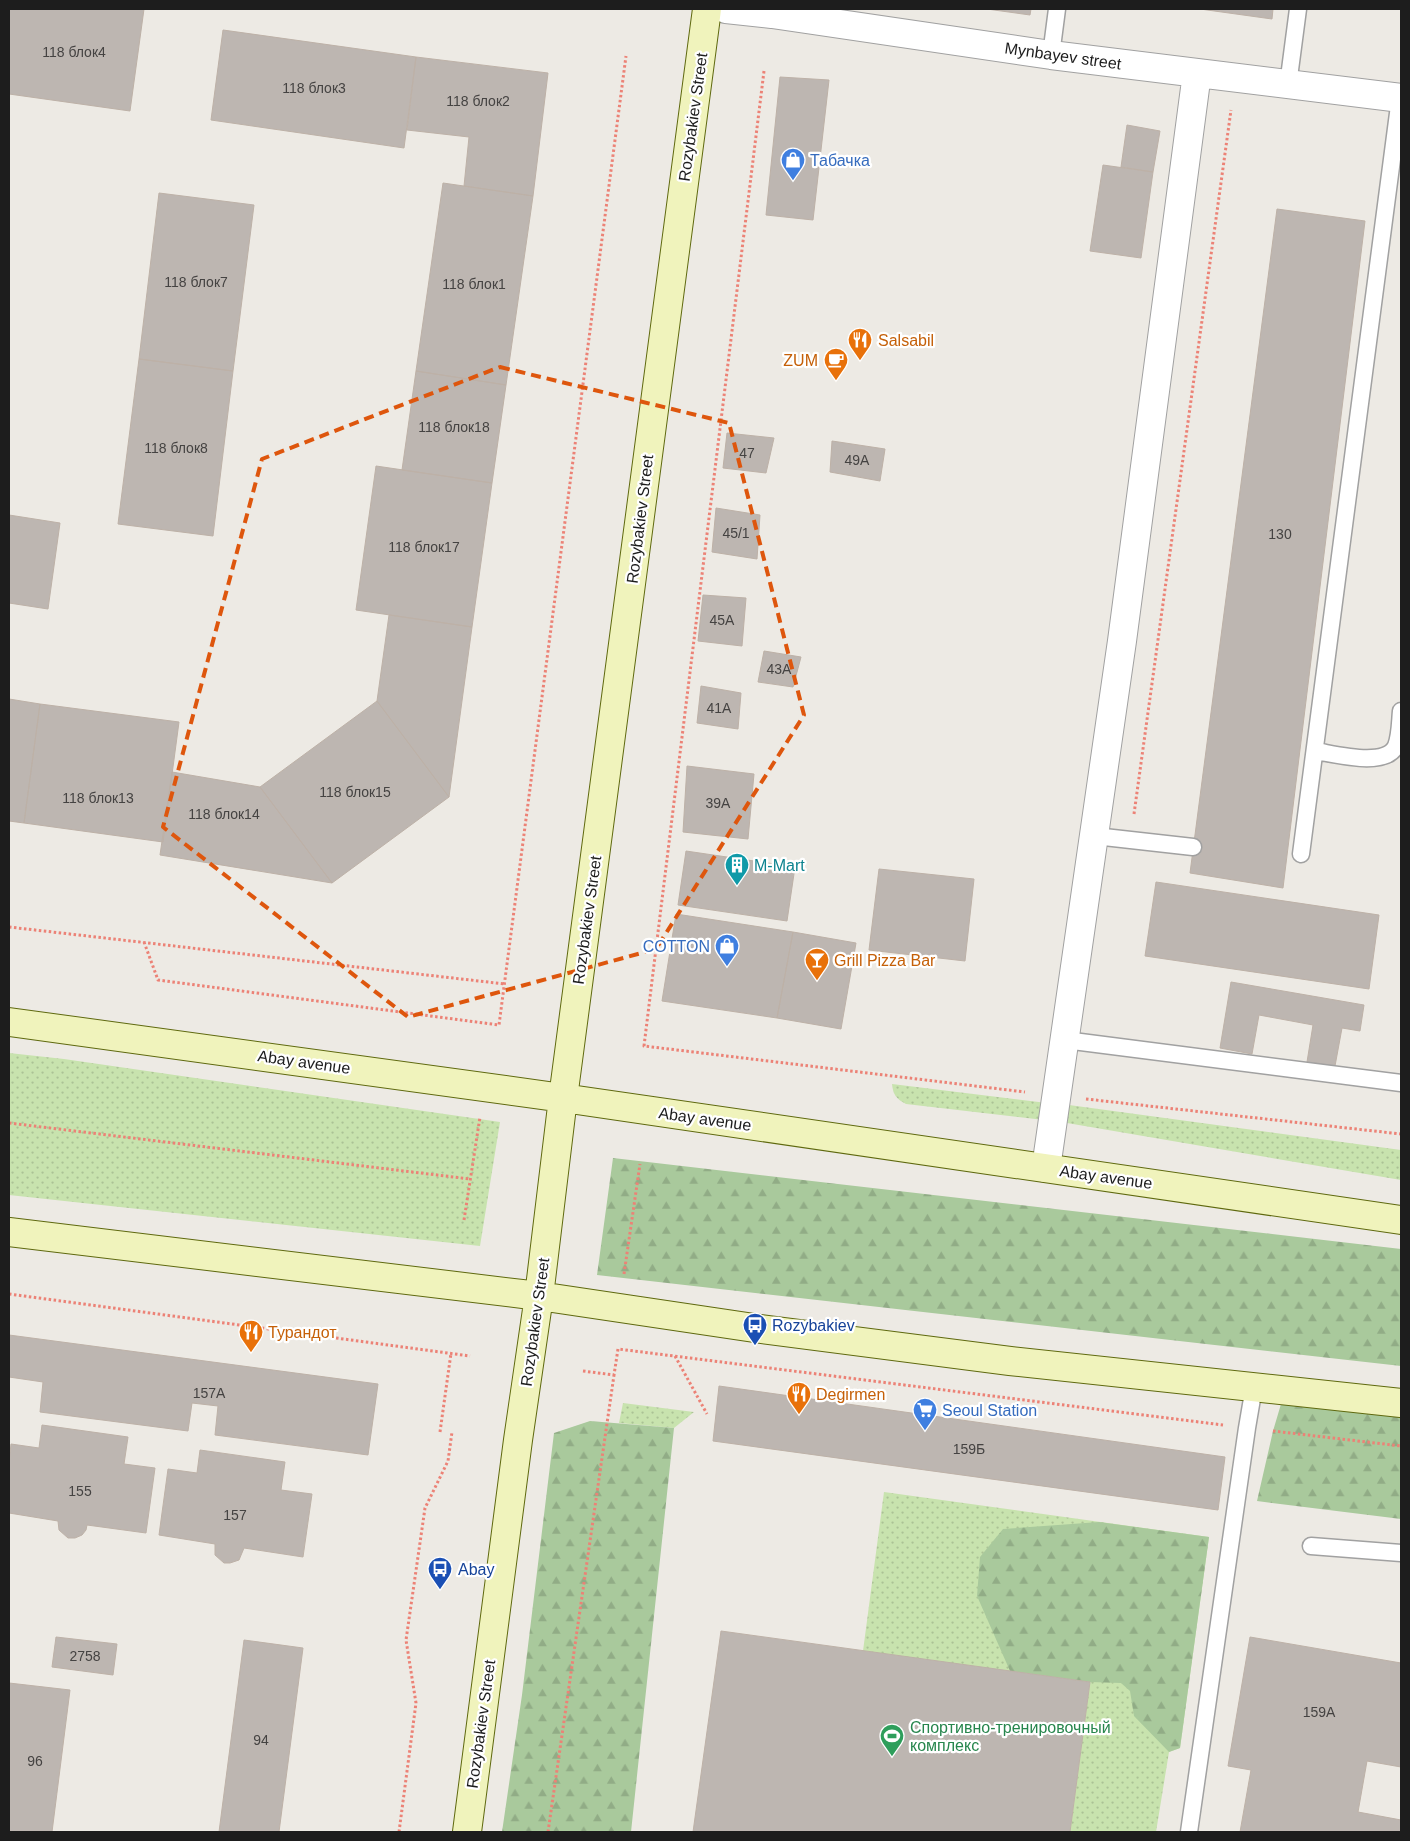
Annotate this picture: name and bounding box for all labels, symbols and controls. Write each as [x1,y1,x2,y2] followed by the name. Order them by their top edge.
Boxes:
[1004,39,1123,73] street label: Mynbayev street
[42,44,106,60] house number: 118 блок4
[676,51,711,182] street label: Rozybakiev Street
[282,80,346,96] house number: 118 блок3
[446,93,510,109] house number: 118 блок2
[780,147,806,181] shop icon: Табачка
[810,152,870,169] place label: Табачка
[164,274,228,290] house number: 118 блок7
[442,276,506,292] house number: 118 блок1
[847,327,873,361] restaurant icon: Salsabil
[878,332,934,349] place label: Salsabil
[823,347,849,381] cafe icon: ZUM
[783,352,818,369] place label: ZUM
[418,419,490,435] house number: 118 блок18
[144,440,208,456] house number: 118 блок8
[739,445,755,461] house number: 47
[845,452,870,468] house number: 49А
[624,453,656,584] street label: Rozybakiev Street
[722,525,750,541] house number: 45/1
[1268,526,1292,542] house number: 130
[388,539,460,555] house number: 118 блок17
[710,612,735,628] house number: 45А
[767,661,792,677] house number: 43А
[707,700,732,716] house number: 41А
[319,784,391,800] house number: 118 блок15
[62,790,134,806] house number: 118 блок13
[706,795,731,811] house number: 39А
[188,806,260,822] house number: 118 блок14
[724,852,750,886] building icon: M-Mart
[570,854,605,985] street label: Rozybakiev Street
[754,857,805,874] place label: M-Mart
[714,933,740,967] shop icon: COTTON
[643,938,710,955] place label: COTTON
[804,947,830,981] bar icon: Grill Pizza Bar
[834,952,936,969] place label: Grill Pizza Bar
[257,1047,352,1077] street label: Abay avenue
[658,1104,753,1134] street label: Abay avenue
[1059,1162,1154,1192] street label: Abay avenue
[518,1256,553,1387] street label: Rozybakiev Street
[742,1312,768,1346] bus stop icon: Rozybakiev
[772,1317,855,1334] place label: Rozybakiev
[238,1319,264,1353] restaurant icon: Турандот
[268,1324,337,1341] place label: Турандот
[786,1381,812,1415] restaurant icon: Degirmen
[193,1385,226,1401] house number: 157А
[816,1386,885,1403] place label: Degirmen
[912,1397,938,1431] supermarket icon: Seoul Station
[942,1402,1037,1419] place label: Seoul Station
[953,1441,985,1457] house number: 159Б
[68,1483,92,1499] house number: 155
[223,1507,247,1523] house number: 157
[427,1556,453,1590] bus stop icon: Abay
[458,1561,494,1578] place label: Abay
[69,1648,101,1664] house number: 2758
[464,1658,499,1789] street label: Rozybakiev Street
[1303,1704,1336,1720] house number: 159А
[910,1719,1111,1754] place label: Спортивно-тренировочный комплекс
[879,1723,905,1757] sports icon: Спортивно-тренировочный комплекс
[253,1732,269,1748] house number: 94
[27,1753,43,1769] house number: 96

